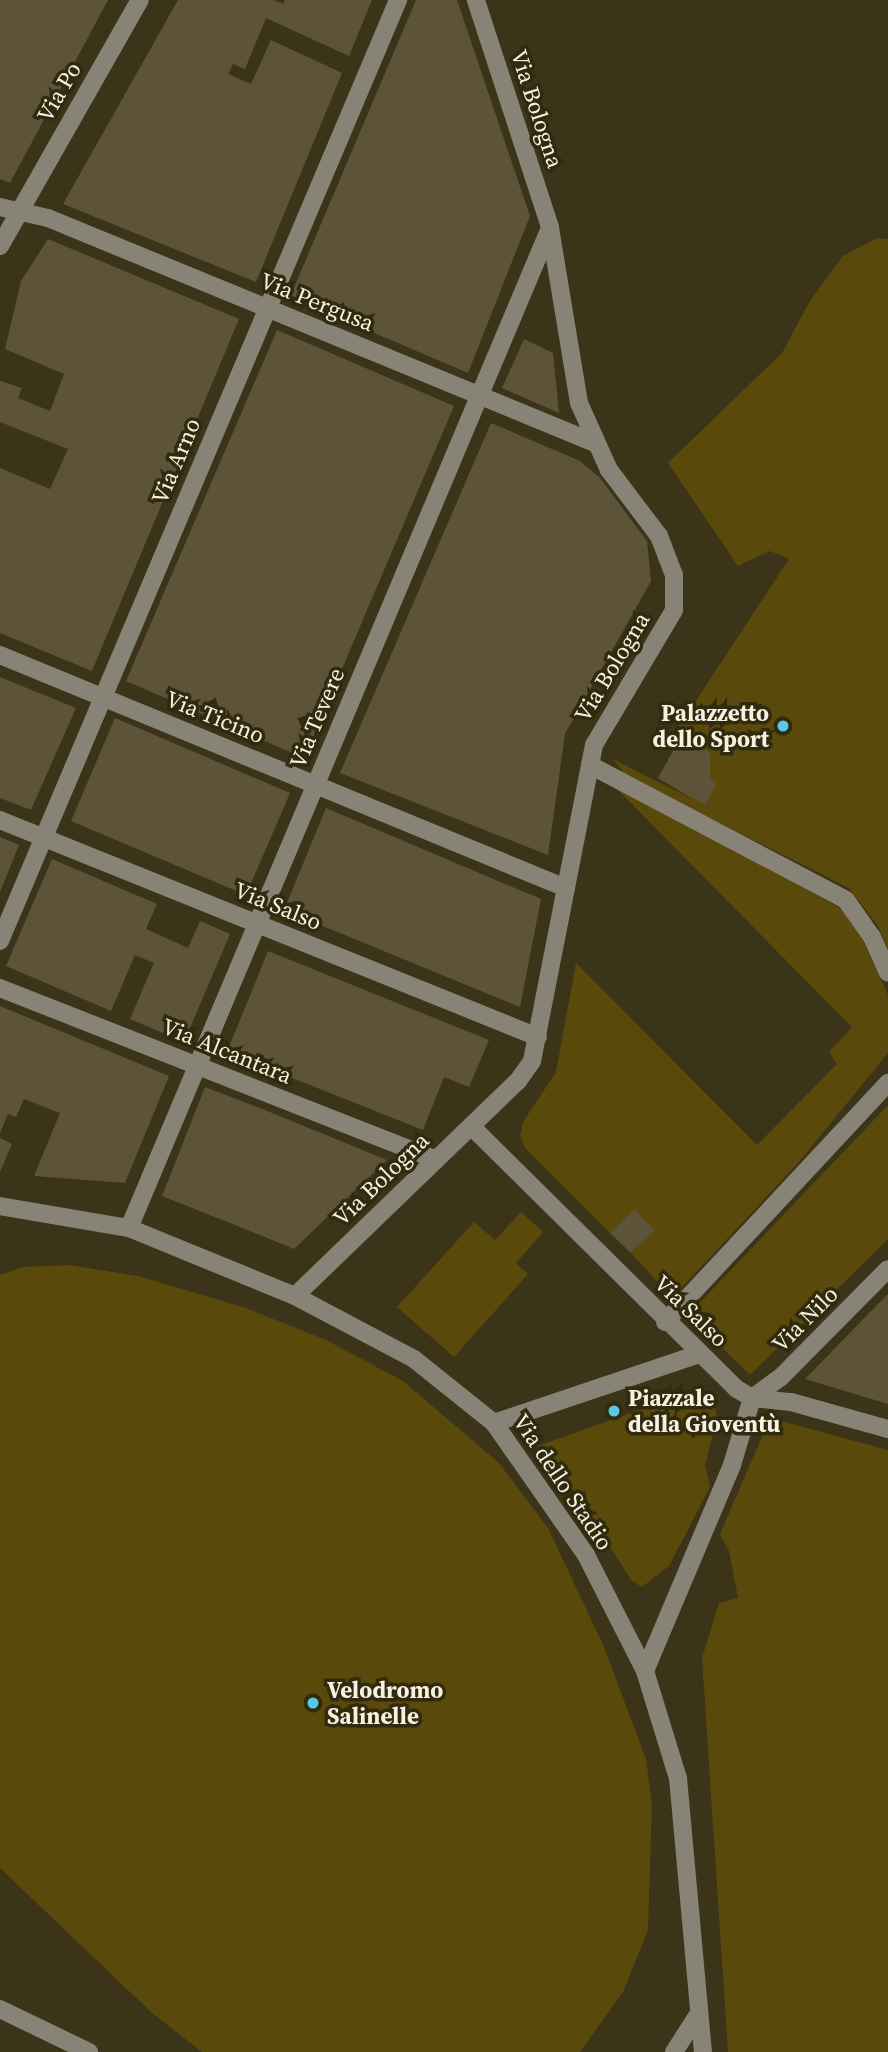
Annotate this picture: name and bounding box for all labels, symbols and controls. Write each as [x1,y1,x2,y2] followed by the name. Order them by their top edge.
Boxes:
[505,46,569,172] street label: Via Bologna
[31,57,87,127] street label: Via Po
[256,267,378,337] street label: Via Pergusa
[146,414,206,508] street label: Via Arno
[569,607,655,727] street label: Via Bologna
[283,664,351,772] street label: Via Tevere
[162,685,268,749] street label: Via Ticino
[652,699,769,753] place label: Palazzetto dello Sport
[775,718,791,734] marker: Palazzetto dello Sport
[230,876,326,936] street label: Via Salso
[158,1012,296,1090] street label: Via Alcantara
[327,1126,435,1232] street label: Via Bologna
[648,1269,734,1353] street label: Via Salso
[766,1280,844,1358] street label: Via Nilo
[628,1384,780,1438] place label: Piazzale della Gioventù
[606,1403,622,1419] marker: Piazzale della Gioventù
[507,1409,619,1555] street label: Via dello Stadio
[327,1676,443,1730] place label: Velodromo Salinelle
[305,1695,321,1711] marker: Velodromo Salinelle

